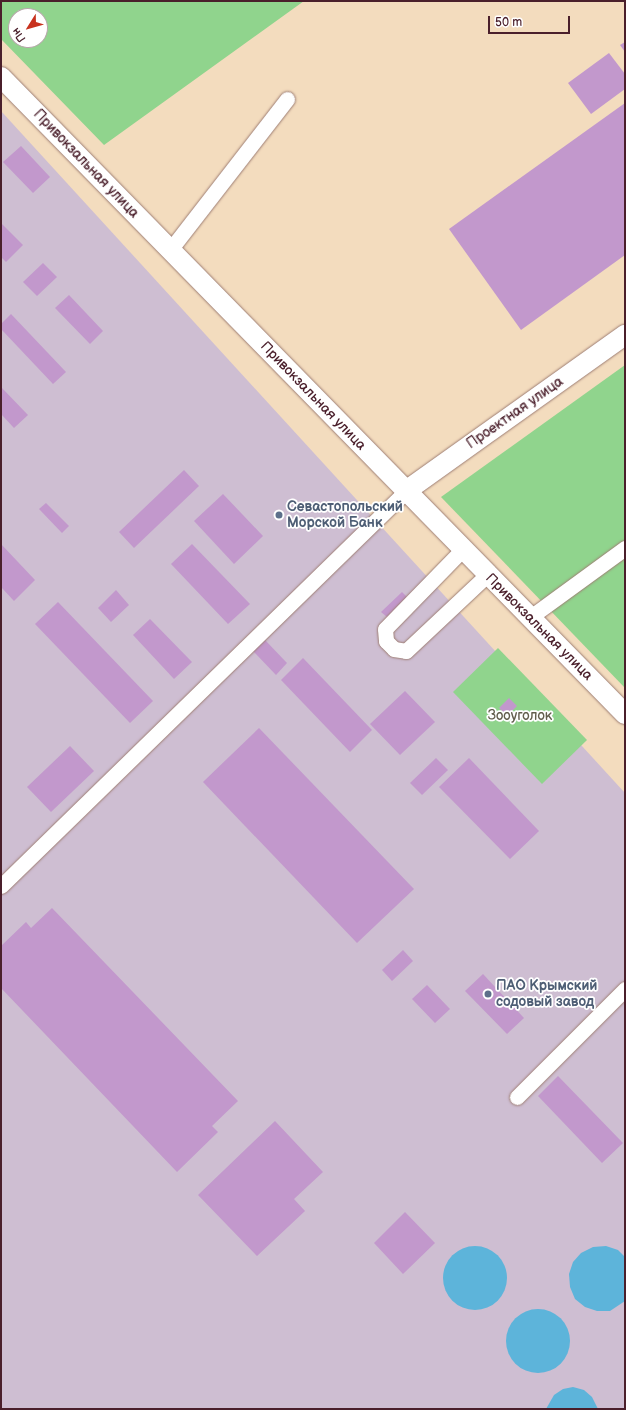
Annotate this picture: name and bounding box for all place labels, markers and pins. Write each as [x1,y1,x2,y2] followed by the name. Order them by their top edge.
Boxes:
[287,499,403,532] place label: Севастопольский Морской Банк
[274,510,284,520] marker: Севастопольский Морской Банк
[496,978,597,1010] place label: ПАО Крымский содовый завод
[483,989,493,999] marker: ПАО Крымский содовый завод

